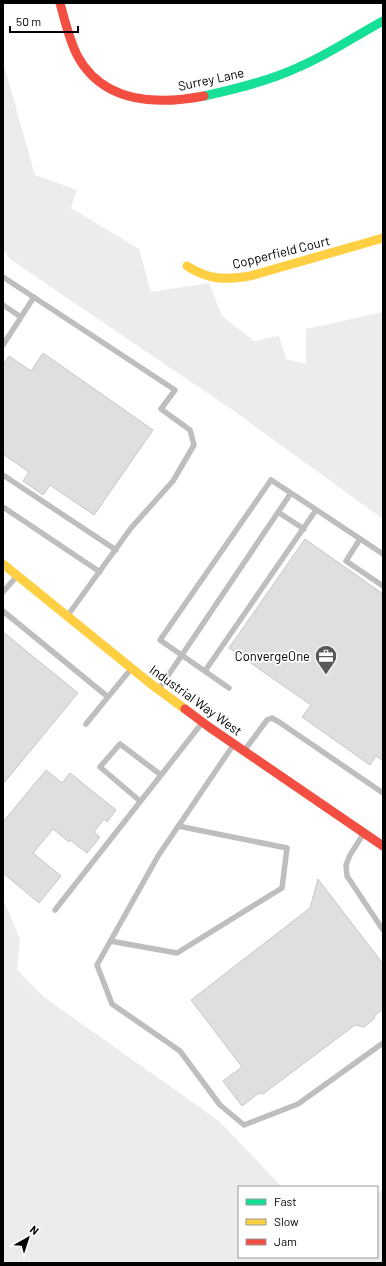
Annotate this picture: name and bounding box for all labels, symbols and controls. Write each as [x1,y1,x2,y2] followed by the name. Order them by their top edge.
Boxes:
[10,8,78,34] scale bar
[16,14,41,28] text: 50 m
[176,64,246,94] street label: Surrey Lane
[231,232,331,272] street label: Copperfield Court
[313,643,339,676] office icon: ConvergeOne
[235,648,310,664] place label: ConvergeOne
[147,661,245,739] street label: Industrial Way West
[238,1186,378,1258] legend
[274,1194,297,1208] text: Fast
[274,1214,299,1228] text: Slow
[8,1218,48,1258] north arrow
[28,1222,42,1237] text: N
[274,1234,297,1248] text: Jam

